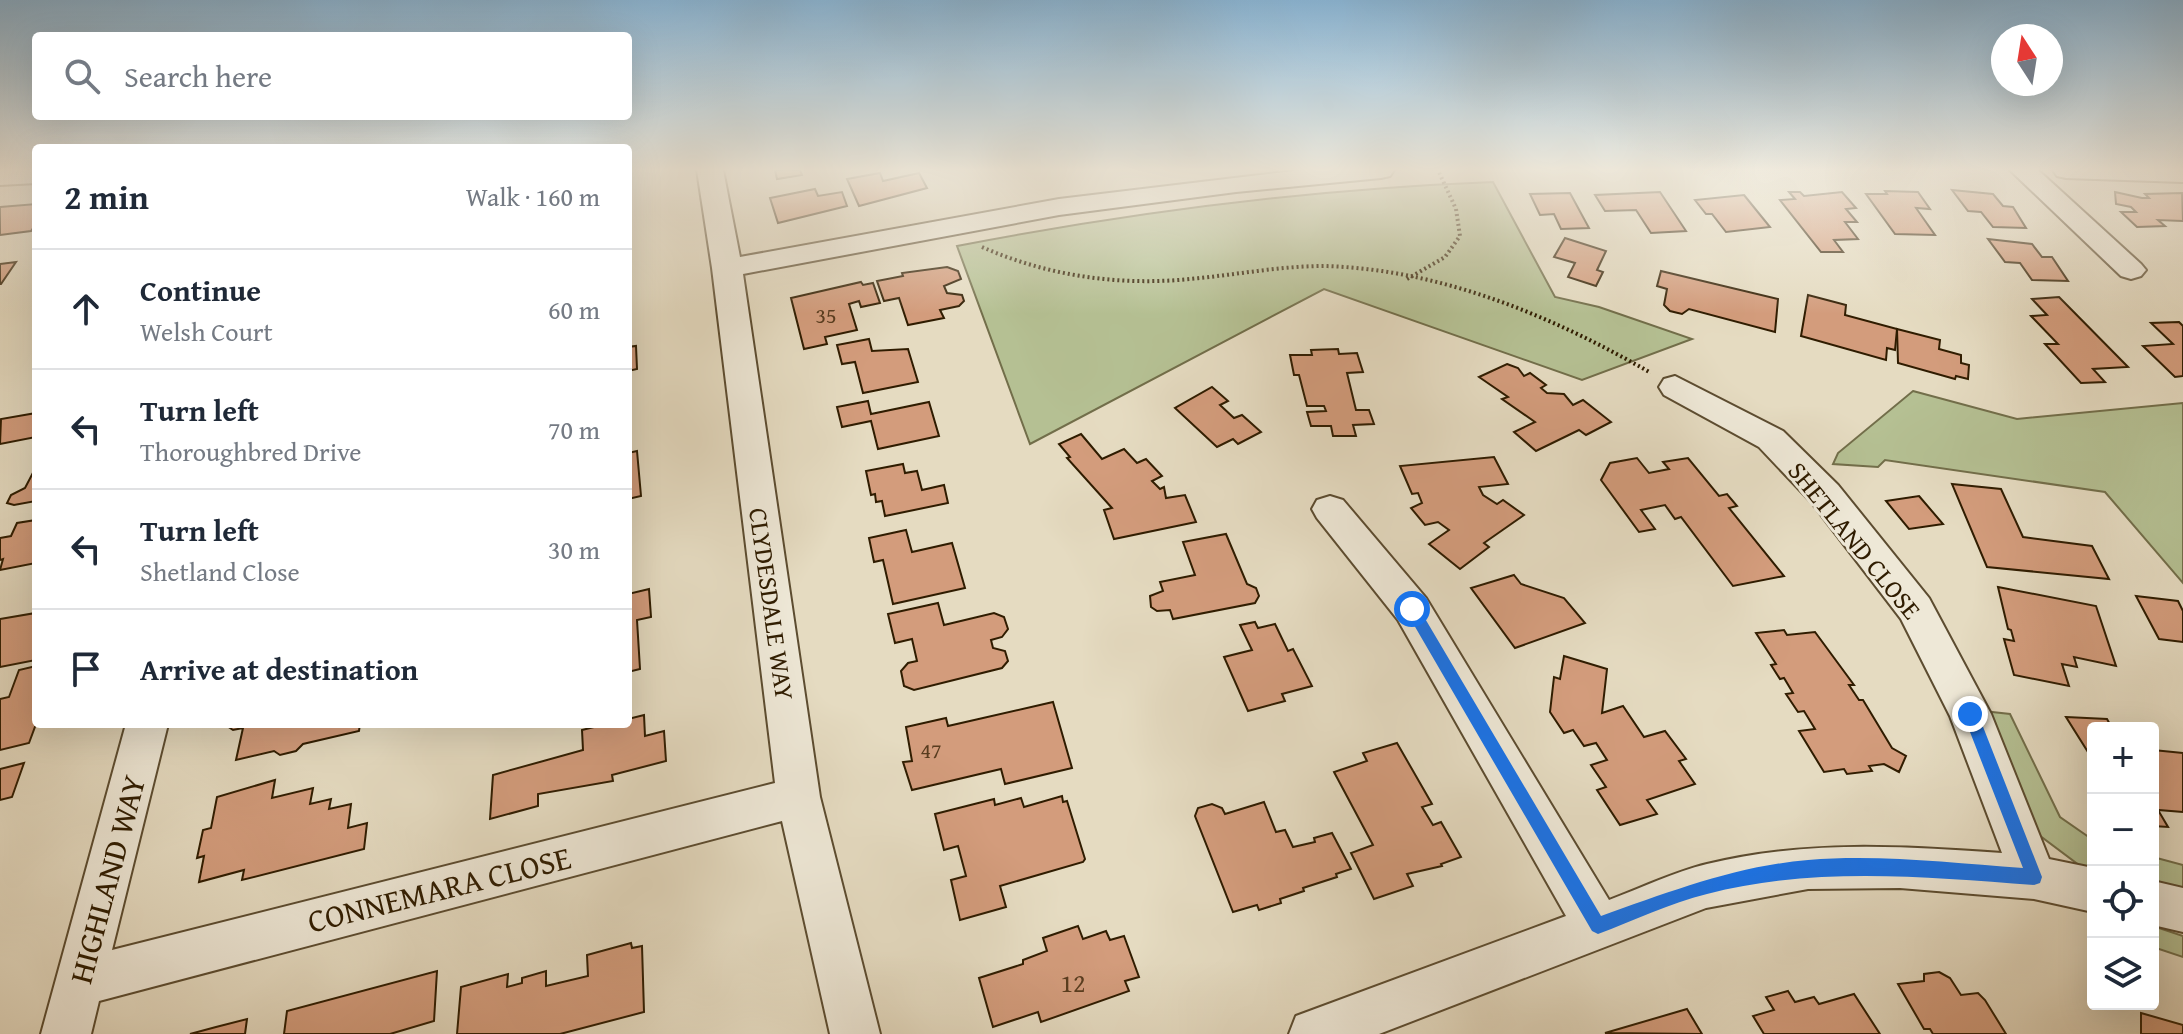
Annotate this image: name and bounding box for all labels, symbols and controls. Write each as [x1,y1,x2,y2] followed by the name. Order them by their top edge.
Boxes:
[1991,24,2063,96] north arrow
[32,32,632,120] search box
[60,54,104,98] icon: search
[124,54,272,98] text: Search here
[64,172,149,221] text: 2 min
[466,177,600,216] text: Walk · 160 m
[140,268,261,312] text: Continue
[64,287,108,331] icon: ahead
[548,290,600,329] text: 60 m
[815,299,837,331] house number: 35
[140,312,273,351] text: Welsh Court
[140,388,259,432] text: Turn left
[64,407,108,451] icon: left
[548,410,600,449] text: 70 m
[140,432,362,471] text: Thoroughbred Drive
[1779,453,1931,627] street label: SHETLAND CLOSE
[739,505,805,703] street label: CLYDESDALE WAY
[140,508,259,552] text: Turn left
[64,527,108,571] icon: left
[548,530,600,569] text: 30 m
[140,552,300,591] text: Shetland Close
[1394,591,1430,627] route start
[64,647,108,691] icon: arrive
[140,647,418,691] text: Arrive at destination
[1952,696,1988,732] route end
[2087,722,2159,1010] map controls
[2087,722,2159,794] button: +
[920,734,942,766] house number: 47
[57,770,157,988] street label: HIGHLAND WAY
[2087,794,2159,866] button: −
[303,834,575,944] street label: CONNEMARA CLOSE
[2087,866,2159,938] button: locate
[2087,938,2159,1010] button: layers
[1060,963,1086,1002] house number: 12

